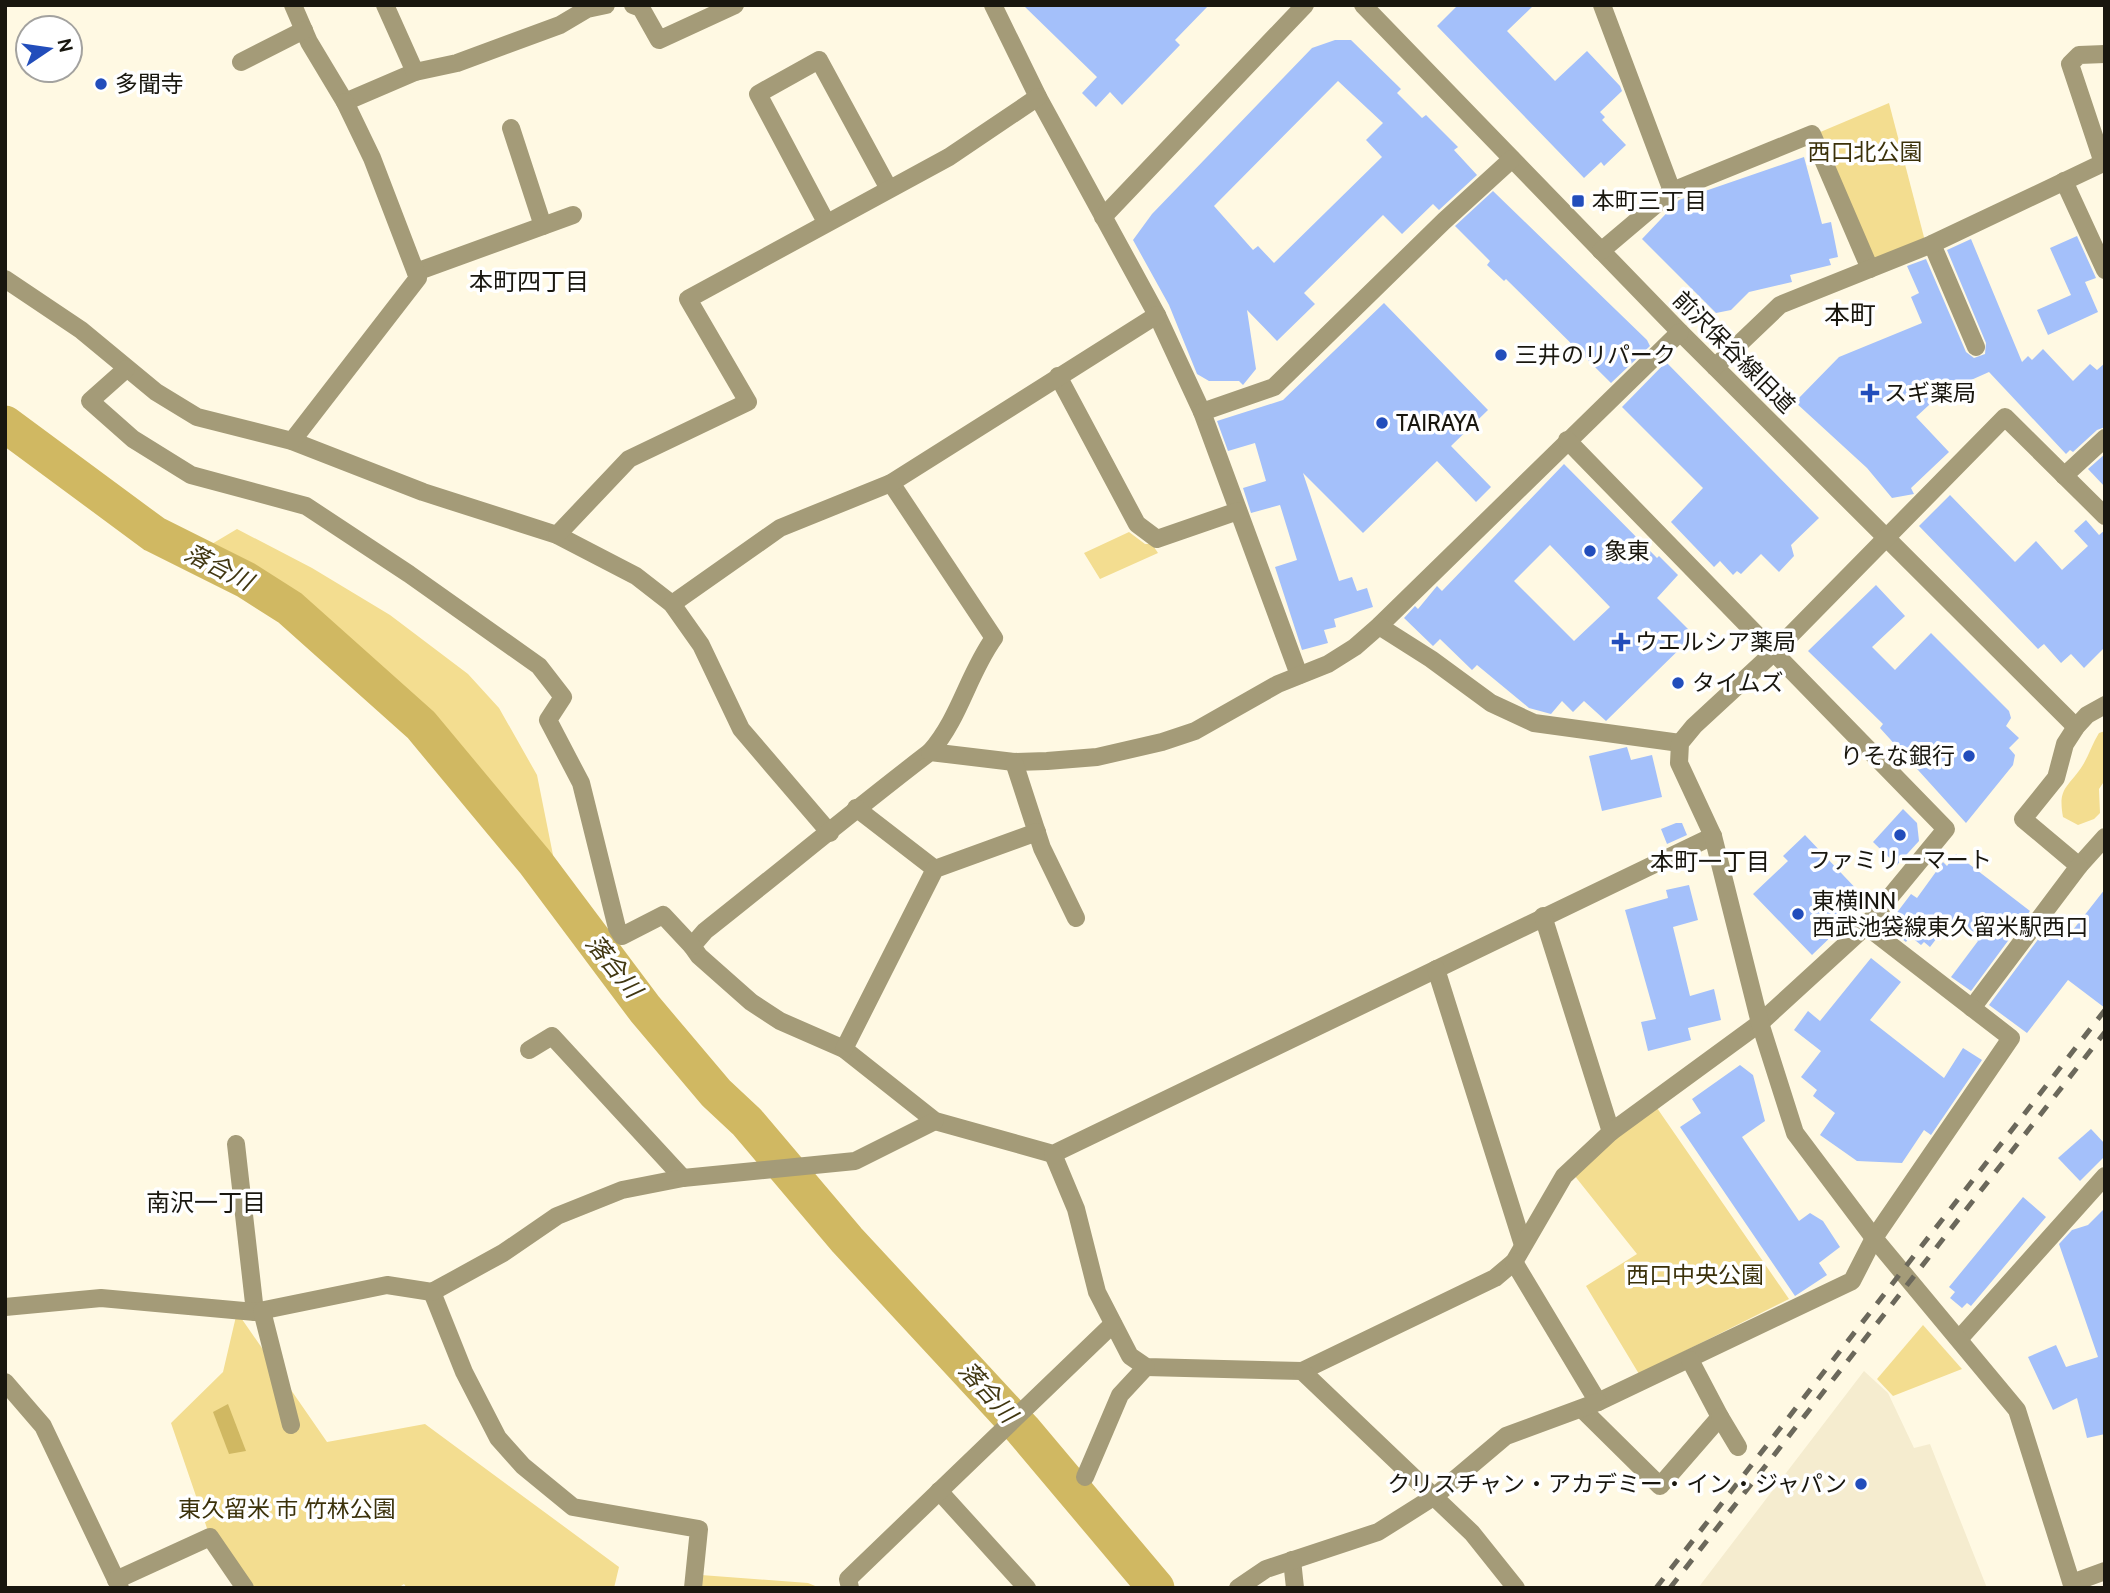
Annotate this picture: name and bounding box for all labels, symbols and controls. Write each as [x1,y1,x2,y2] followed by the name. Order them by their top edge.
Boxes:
[14,14,84,84] north arrow
[52,36,78,54] text: N
[115,70,184,98] place label: 多聞寺
[93,76,109,92] marker: 多聞寺
[1808,138,1923,166] park label: 西口北公園
[1592,187,1707,215] place label: 本町三丁目
[1570,193,1586,209] marker: 本町三丁目
[469,267,589,296] district label: 本町四丁目
[1667,285,1801,419] street label: 前沢保谷線旧道
[1824,299,1876,331] district label: 本町
[1515,341,1676,369] place label: 三井のリパーク
[1493,347,1509,363] marker: 三井のリパーク
[1884,379,1976,407] place label: スギ薬局
[1862,385,1878,401] marker: スギ薬局
[1396,409,1479,437] place label: TAIRAYA
[1374,415,1390,431] marker: TAIRAYA
[1604,537,1650,565] place label: 象東
[180,538,260,598] water label: 落合川
[1582,543,1598,559] marker: 象東
[1635,628,1796,656] place label: ウエルシア薬局
[1613,634,1629,650] marker: ウエルシア薬局
[1692,669,1784,697] place label: タイムズ
[1670,675,1686,691] marker: タイムズ
[1840,742,1955,770] place label: りそな銀行
[1961,748,1977,764] marker: りそな銀行
[1892,827,1908,843] marker: ファミリーマート
[1808,846,1992,874] place label: ファミリーマート
[1650,847,1770,876] district label: 本町一丁目
[1812,887,2088,941] place label: 東横INN 西武池袋線東久留米駅西口
[1790,906,1806,922] marker: 東横INN 西武池袋線東久留米駅西口
[580,929,650,1005] water label: 落合川
[146,1188,266,1217] district label: 南沢一丁目
[1626,1261,1764,1289] park label: 西口中央公園
[953,1356,1025,1431] water label: 落合川
[1387,1470,1847,1498] place label: クリスチャン・アカデミー・イン・ジャパン
[1853,1476,1869,1492] marker: クリスチャン・アカデミー・イン・ジャパン
[178,1495,396,1523] park label: 東久留米 市 竹林公園

